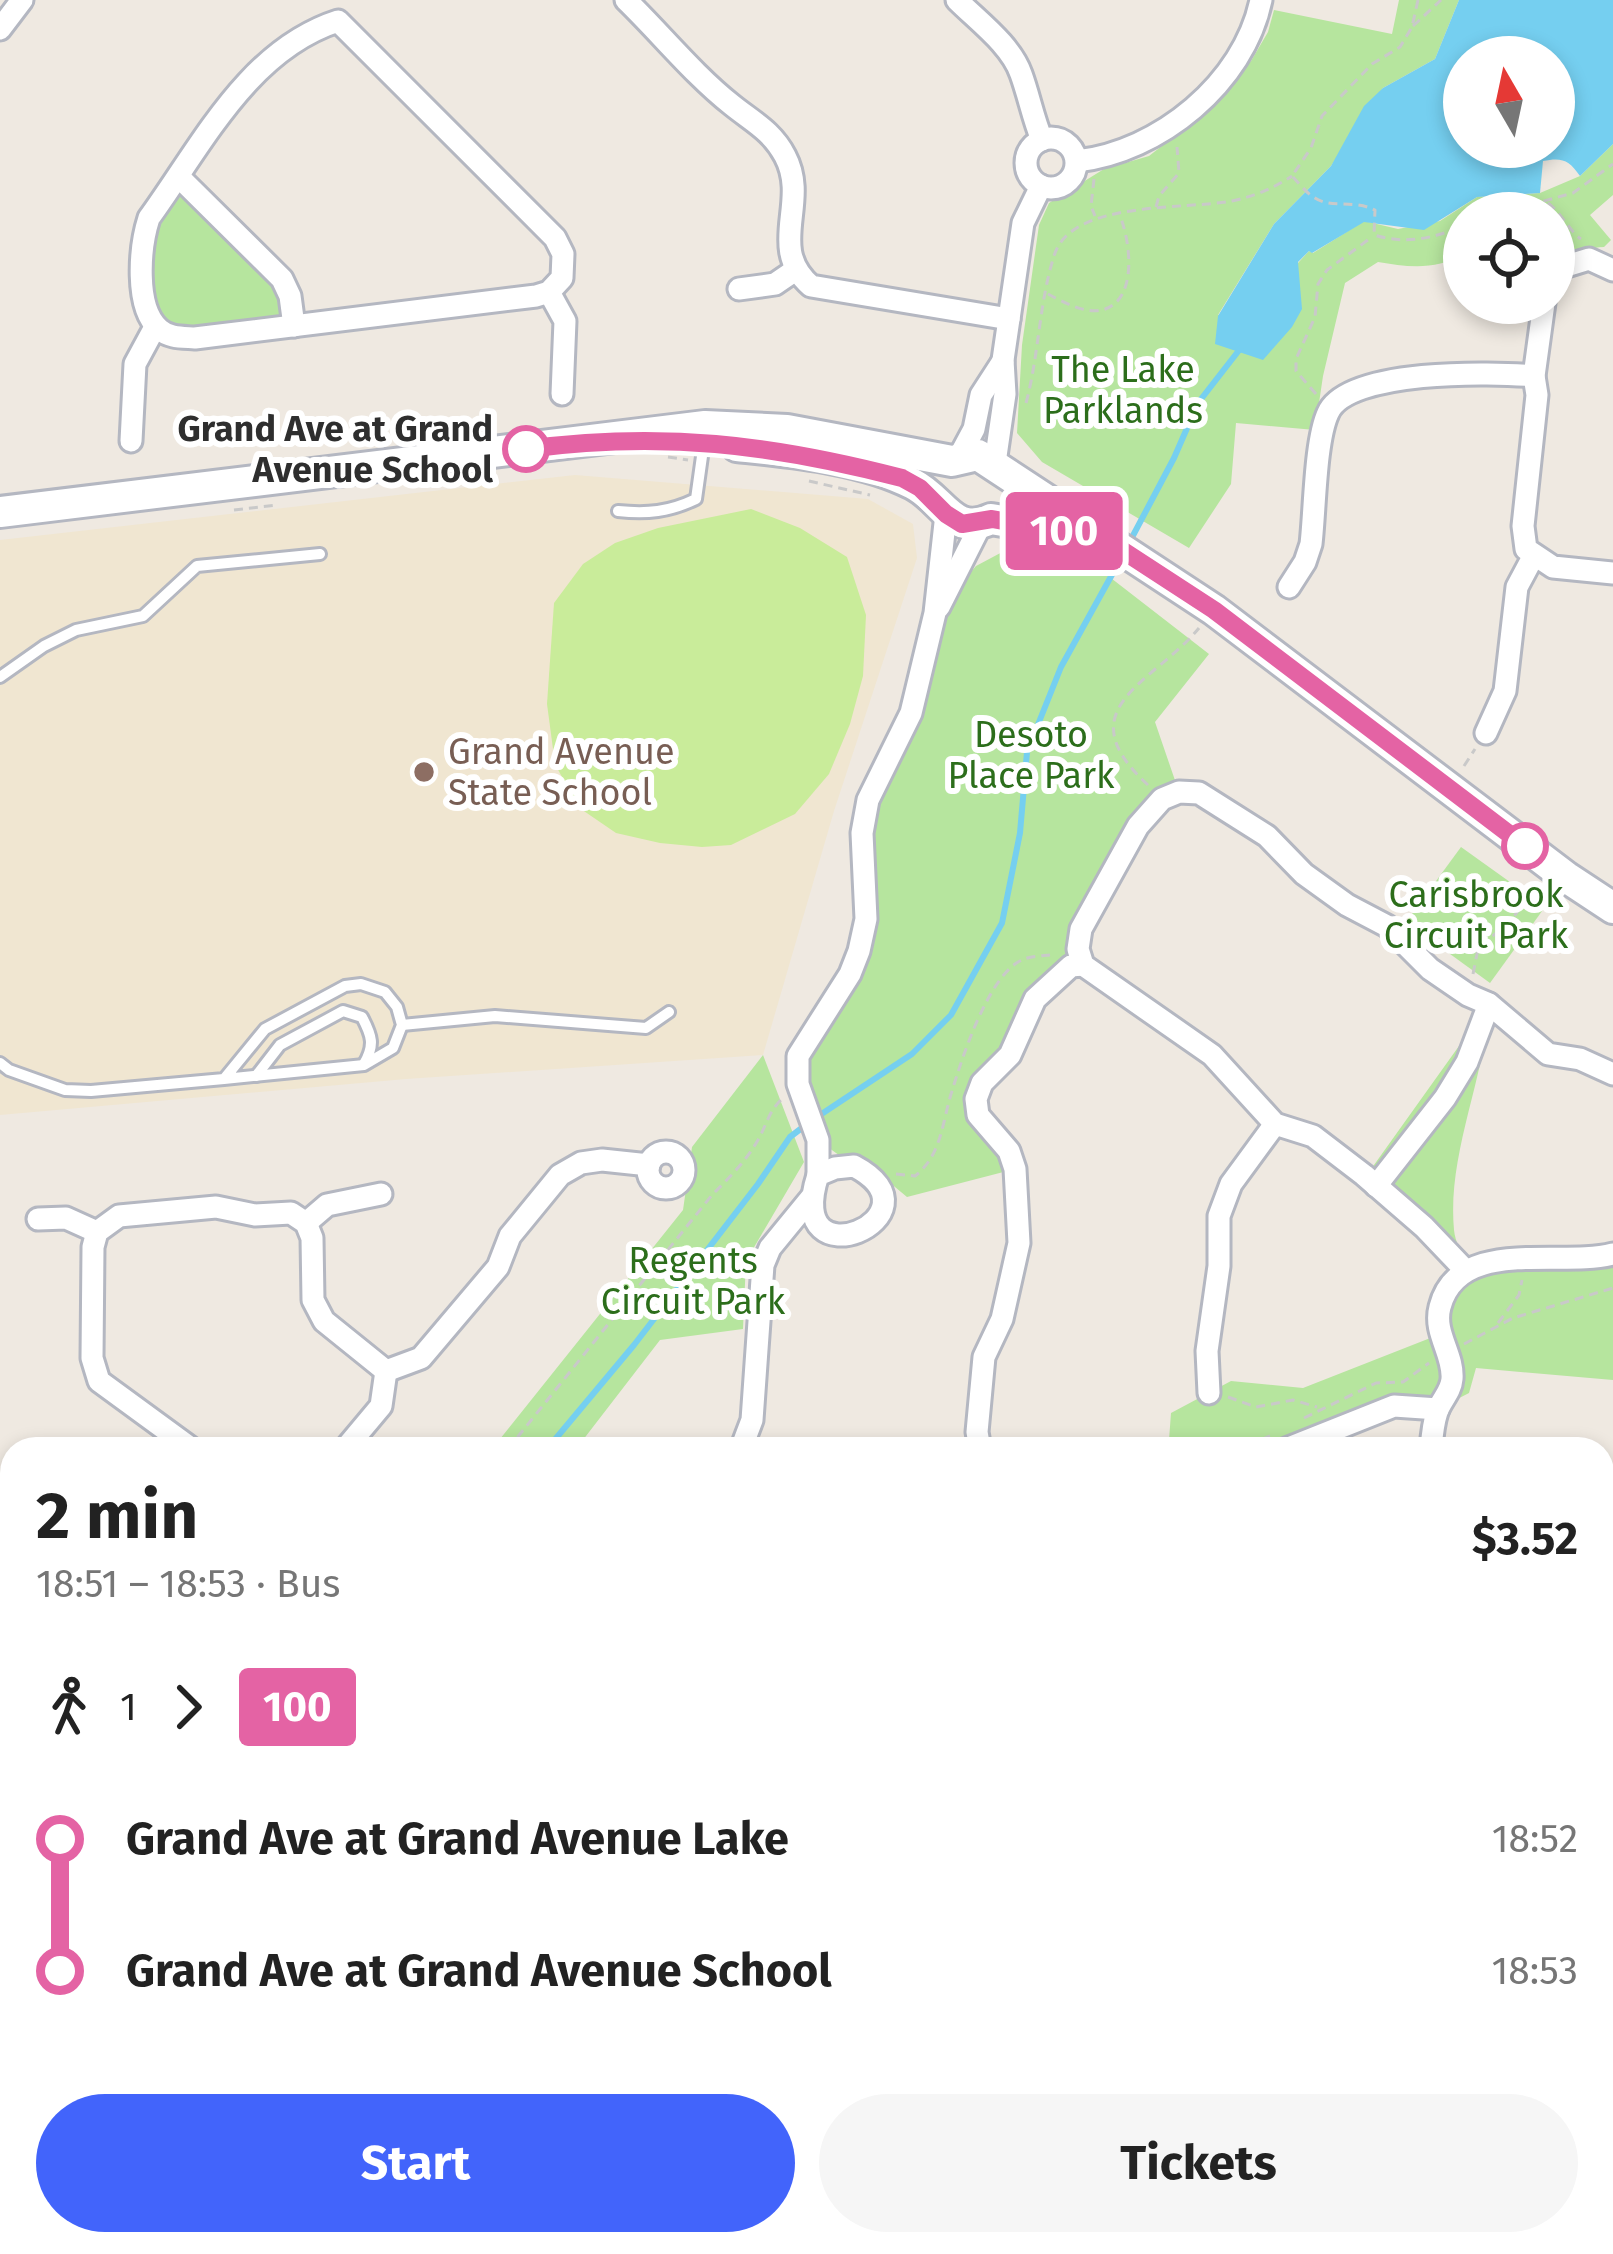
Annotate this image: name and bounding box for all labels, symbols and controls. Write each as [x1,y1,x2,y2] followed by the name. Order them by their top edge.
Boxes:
[1443,36,1575,168] north arrow
[1443,36,1575,324] map controls
[1443,192,1575,324] button: locate
[1043,348,1203,433] park label: The Lake Parklands
[177,407,493,492] place label: Grand Ave at Grand Avenue School
[504,427,548,471] marker: Grand Ave at Grand Avenue School
[995,492,1133,570] line badge: 100
[1030,506,1098,556] text: 100
[947,713,1115,798] park label: Desoto Place Park
[448,730,675,815] place label: Grand Avenue State School
[411,759,437,785] marker: Grand Avenue State School
[1503,824,1547,868] unlabelled marker
[1384,873,1569,958] park label: Carisbrook Circuit Park
[601,1239,786,1324] park label: Regents Circuit Park
[36,1476,198,1555] text: 2 min
[1472,1512,1578,1566] text: $3.52
[36,1561,341,1607] text: 18:51 – 18:53 · Bus
[36,1674,102,1740] icon: walk
[155,1674,221,1740] icon: forward
[263,1682,332,1732] text: 100
[120,1684,137,1730] text: 1
[126,1812,789,1866] text: Grand Ave at Grand Avenue Lake
[1492,1816,1578,1862] text: 18:52
[126,1944,832,1998] text: Grand Ave at Grand Avenue School
[1491,1948,1578,1994] text: 18:53
[36,2094,795,2232] button: Start
[819,2094,1578,2232] button: Tickets

